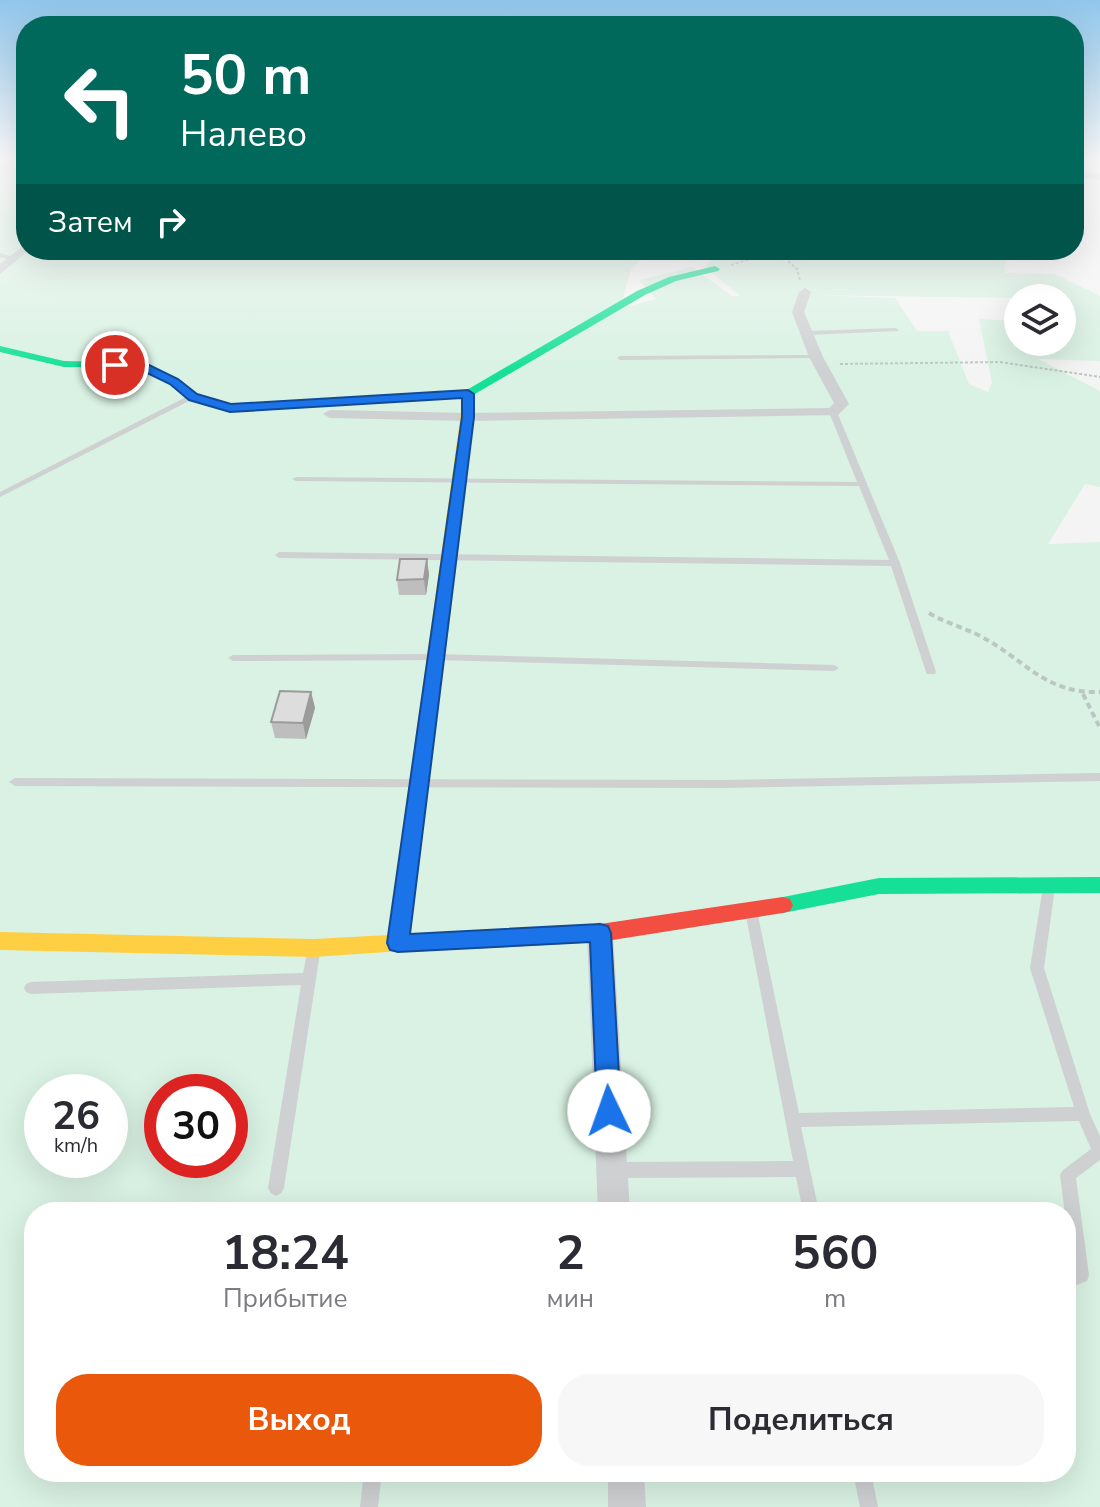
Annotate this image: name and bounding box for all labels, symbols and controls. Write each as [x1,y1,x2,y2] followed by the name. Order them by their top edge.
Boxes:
[180,37,311,114] text: 50 m
[48,48,152,152] icon: left
[180,110,307,159] text: Налево
[149,200,193,244] icon: right
[48,202,133,243] text: Затем
[1004,284,1076,356] map controls
[1004,284,1076,356] button: layers
[81,331,149,399] pin
[93,343,137,387] icon: arrive
[567,1069,651,1153] position arrow
[144,1074,248,1178] speed limit sign: 30
[52,1089,100,1143] text: 26
[54,1132,98,1159] text: km/h
[222,1220,349,1286] text: 18:24
[556,1220,585,1286] text: 2
[792,1220,878,1286] text: 560
[223,1281,348,1316] text: Прибытие
[547,1281,594,1316] text: мин
[824,1281,846,1316] text: m
[56,1374,542,1466] button: Выход
[558,1374,1044,1466] button: Поделиться

